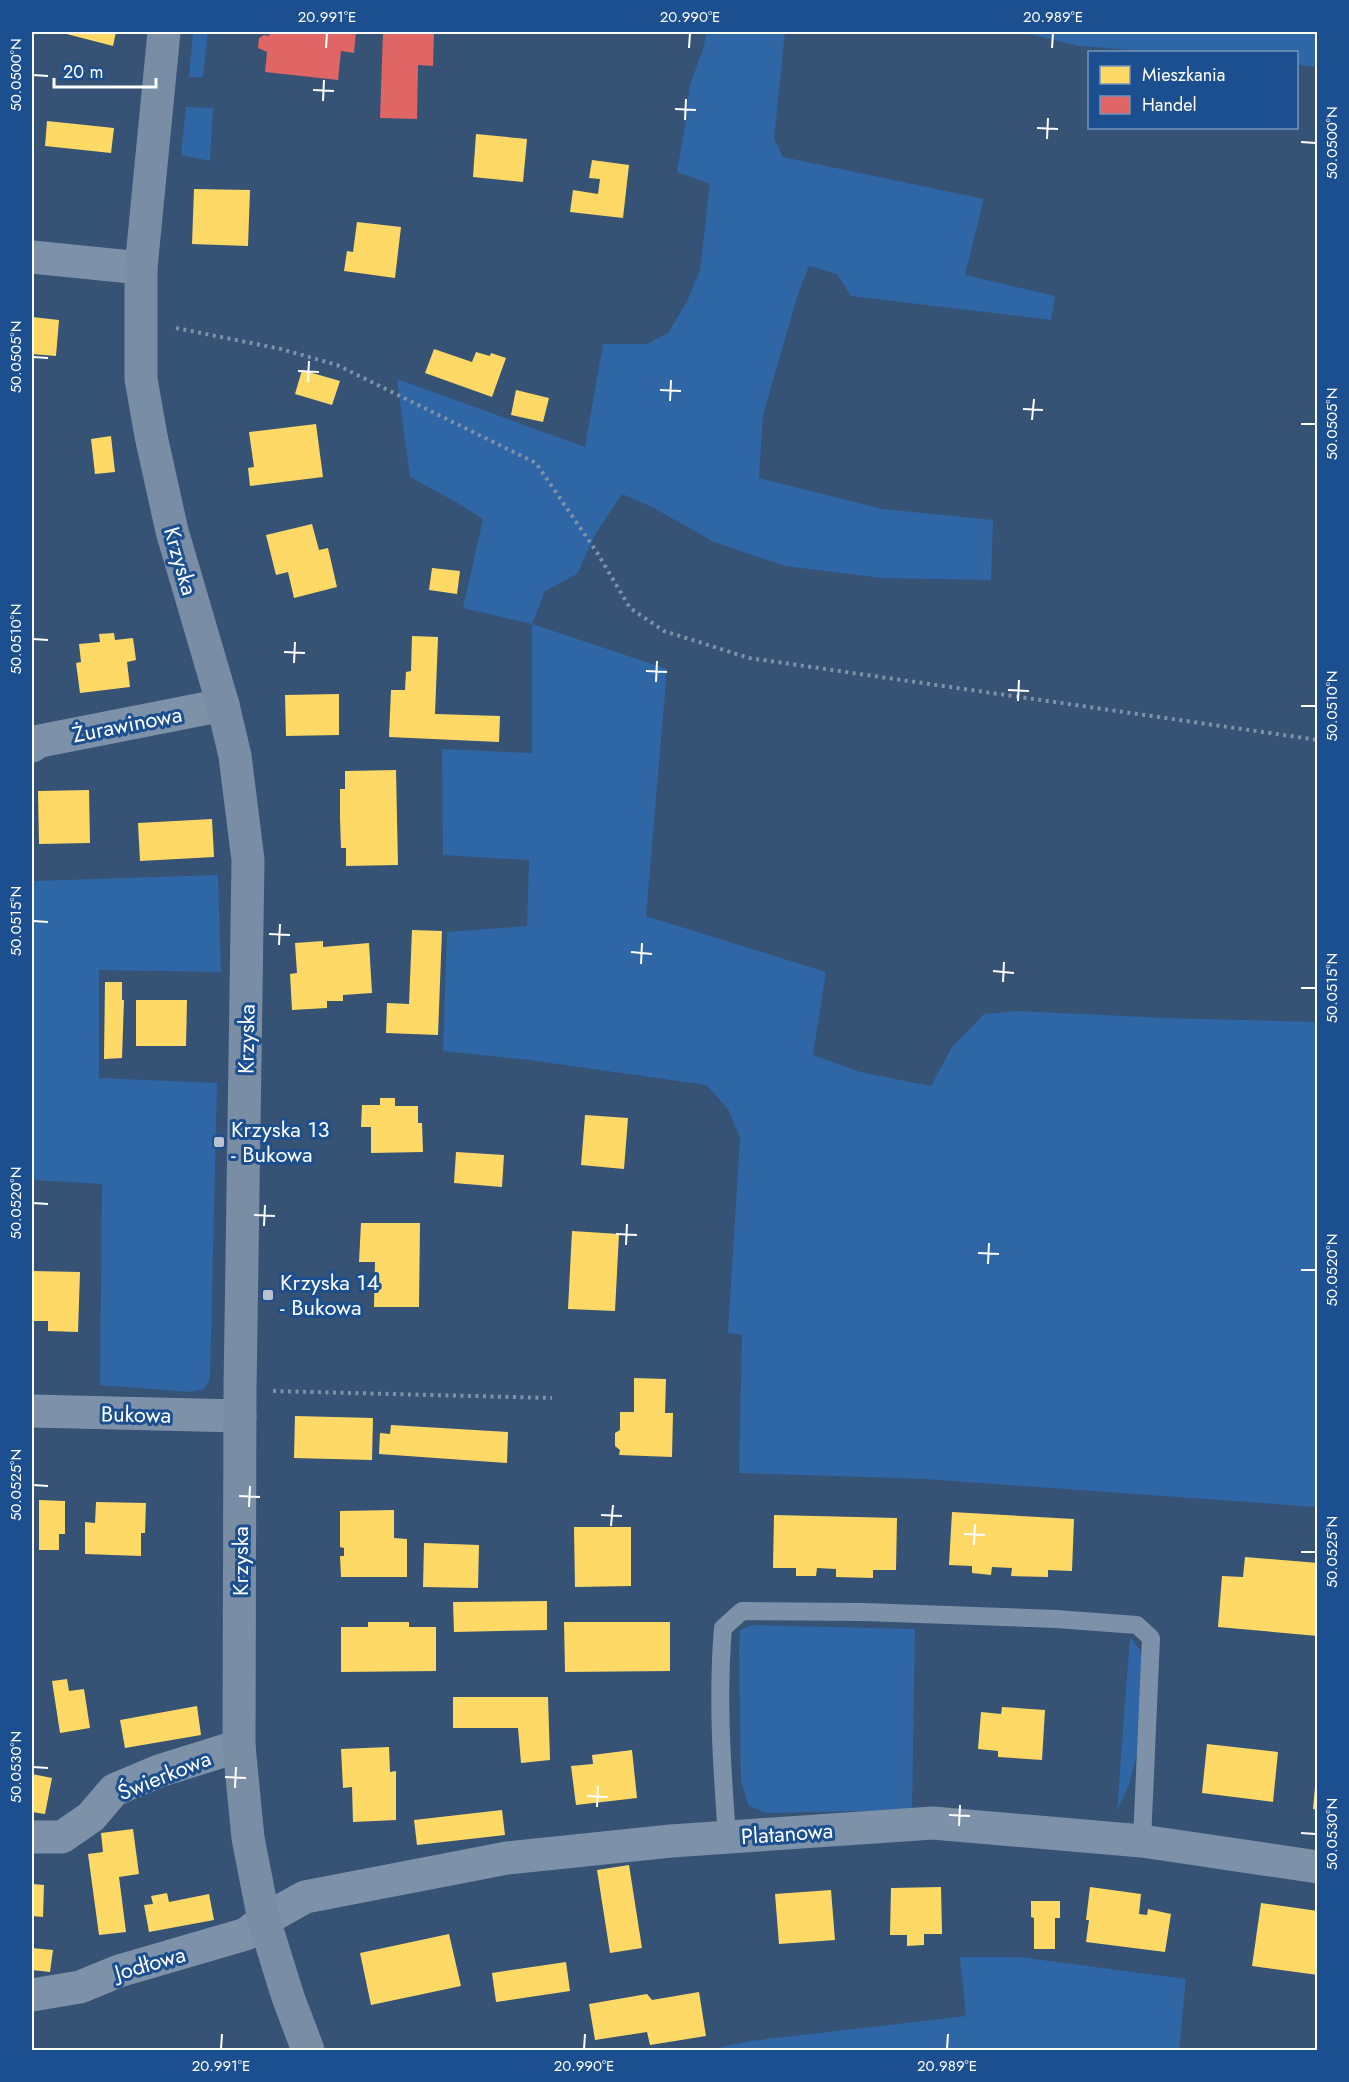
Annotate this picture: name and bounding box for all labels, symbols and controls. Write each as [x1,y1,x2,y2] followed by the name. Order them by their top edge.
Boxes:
[298,6,356,28] text: 20.991°E
[660,6,720,28] text: 20.990°E
[1023,6,1083,28] text: 20.989°E
[5,38,27,112] text: 50.0500°N
[54,51,156,89] scale bar
[1088,51,1298,129] legend
[63,59,103,85] text: 20 m
[1142,62,1225,88] text: Mieszkania
[1142,92,1197,118] text: Handel
[1321,106,1343,180] text: 50.0500°N
[5,321,27,393] text: 50.0505°N
[1321,388,1343,460] text: 50.0505°N
[156,523,206,599] street label: Krzyska
[5,604,27,674] text: 50.0510°N
[1321,671,1343,741] text: 50.0510°N
[69,698,185,750] street label: Żurawinowa
[5,886,27,956] text: 50.0515°N
[1321,953,1343,1023] text: 50.0515°N
[229,1004,263,1074] street label: Krzyska
[231,1113,329,1170] place label: Krzyska 13 - Bukowa
[212,1135,226,1149] marker: Krzyska 13 - Bukowa
[5,1167,27,1239] text: 50.0520°N
[1321,1234,1343,1306] text: 50.0520°N
[280,1266,379,1323] place label: Krzyska 14 - Bukowa
[261,1288,275,1302] marker: Krzyska 14 - Bukowa
[101,1397,171,1431] street label: Bukowa
[5,1449,27,1521] text: 50.0525°N
[1321,1516,1343,1588] text: 50.0525°N
[224,1526,256,1596] street label: Krzyska
[5,1731,27,1803] text: 50.0530°N
[112,1742,216,1808] street label: Świerkowa
[1321,1798,1343,1870] text: 50.0530°N
[740,1814,834,1852] street label: Platanowa
[108,1938,189,1989] street label: Jodłowa
[192,2055,250,2077] text: 20.991°E
[554,2055,614,2077] text: 20.990°E
[917,2055,977,2077] text: 20.989°E

